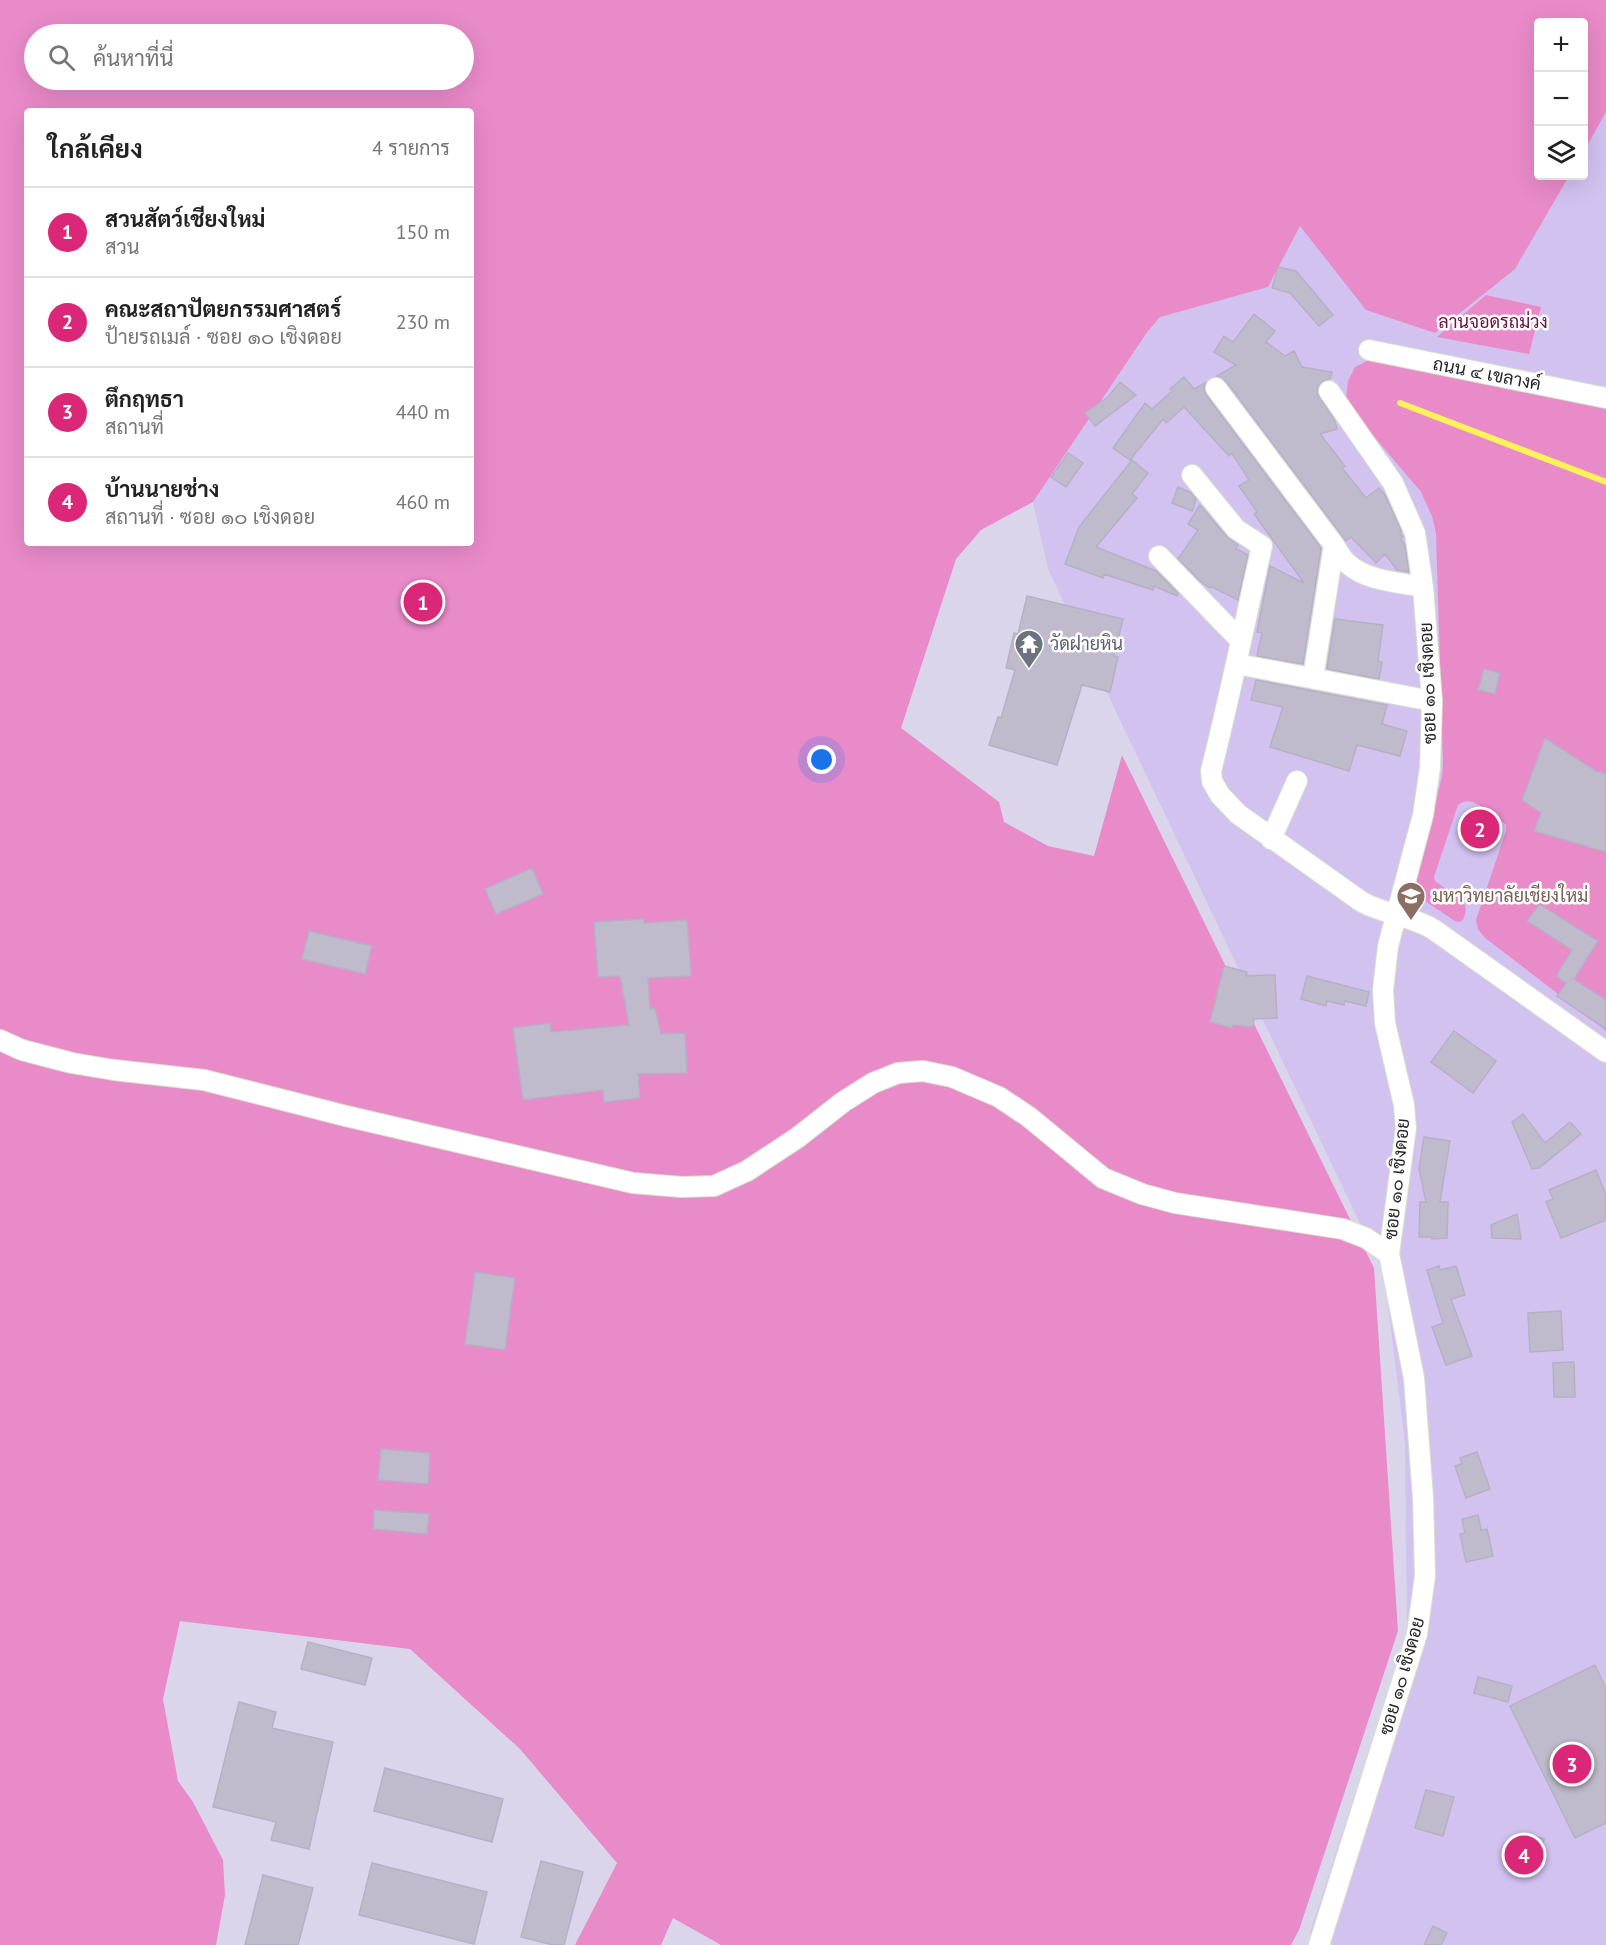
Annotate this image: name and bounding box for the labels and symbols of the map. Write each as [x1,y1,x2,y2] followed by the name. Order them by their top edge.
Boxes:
[1438,310,1548,333] park label: ลานจอดรถม่วง
[1431,351,1543,395] street label: ถนน ๔ เขลางค์
[404,580,442,624] pin: 1
[1414,622,1441,744] street label: ซอย ๑๐ เชิงดอย
[1013,628,1045,670] temple icon: วัดฝายหิน
[1050,632,1123,655] place label: วัดฝายหิน
[807,745,836,774] your location
[1460,806,1500,852] pin: 2
[1395,880,1427,922] school or university icon: มหาวิทยาลัยเชียงใหม่
[1432,883,1588,907] place label: มหาวิทยาลัยเชียงใหม่
[1379,1117,1414,1241] street label: ซอย ๑๐ เชิงดอย
[1374,1614,1429,1738] street label: ซอย ๑๐ เชิงดอย
[1552,1742,1592,1786] pin: 3
[1504,1832,1544,1878] pin: 4

